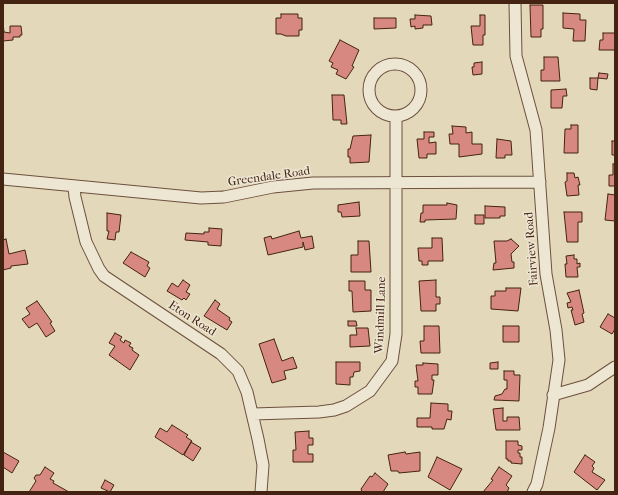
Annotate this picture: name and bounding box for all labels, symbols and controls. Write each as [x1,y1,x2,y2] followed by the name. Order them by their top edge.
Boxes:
[227,164,311,190] street label: Greendale Road
[522,212,542,286] street label: Fairview Road
[372,276,390,354] street label: Windmill Lane
[165,298,219,340] street label: Eton Road

